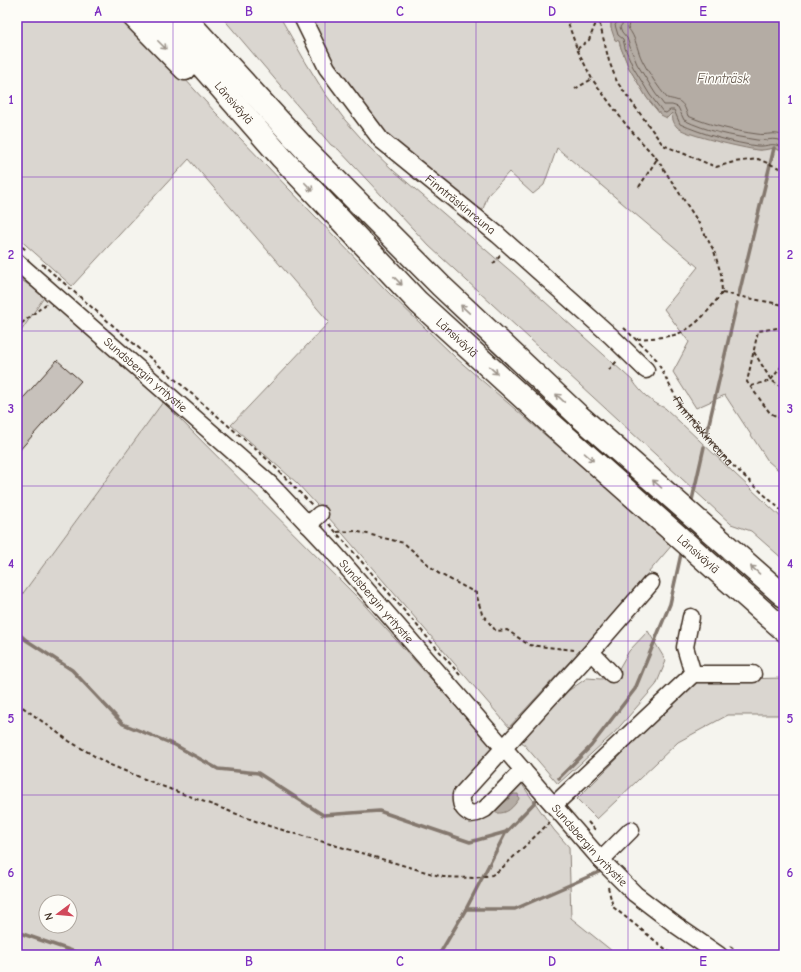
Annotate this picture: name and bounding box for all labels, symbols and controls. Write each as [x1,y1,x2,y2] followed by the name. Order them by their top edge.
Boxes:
[94,4,102,19] text: A
[245,4,253,19] text: B
[396,4,404,19] text: C
[548,4,556,19] text: D
[699,4,707,19] text: E
[157,40,167,50] one-way arrow
[697,71,750,86] water label: Finnträsk
[212,79,256,127] street label: Länsiväylä
[8,92,14,107] text: 1
[787,92,793,107] text: 1
[422,172,498,237] street label: Finnträskinreuna
[304,182,313,192] one-way arrow
[8,247,14,262] text: 2
[787,247,793,262] text: 2
[394,276,403,286] one-way arrow
[460,304,470,314] one-way arrow
[433,315,481,360] street label: Länsiväylä
[101,334,190,415] street label: Sundsbergin yritystie
[488,365,498,375] one-way arrow
[555,393,565,403] one-way arrow
[670,394,736,469] street label: Finnträskinreuna
[8,401,14,416] text: 3
[787,401,793,416] text: 3
[584,453,594,462] one-way arrow
[652,480,662,489] one-way arrow
[674,532,722,576] street label: Länsiväylä
[8,556,14,571] text: 4
[787,556,793,571] text: 4
[336,557,416,646] street label: Sundsbergin yritystie
[749,566,760,575] one-way arrow
[8,711,15,726] text: 5
[787,711,794,726] text: 5
[549,801,630,889] street label: Sundsbergin yritystie
[8,865,15,880] text: 6
[787,865,794,880] text: 6
[38,894,78,934] north arrow
[42,911,56,922] text: N
[94,954,102,969] text: A
[245,954,253,969] text: B
[396,954,404,969] text: C
[548,954,556,969] text: D
[699,954,707,969] text: E

